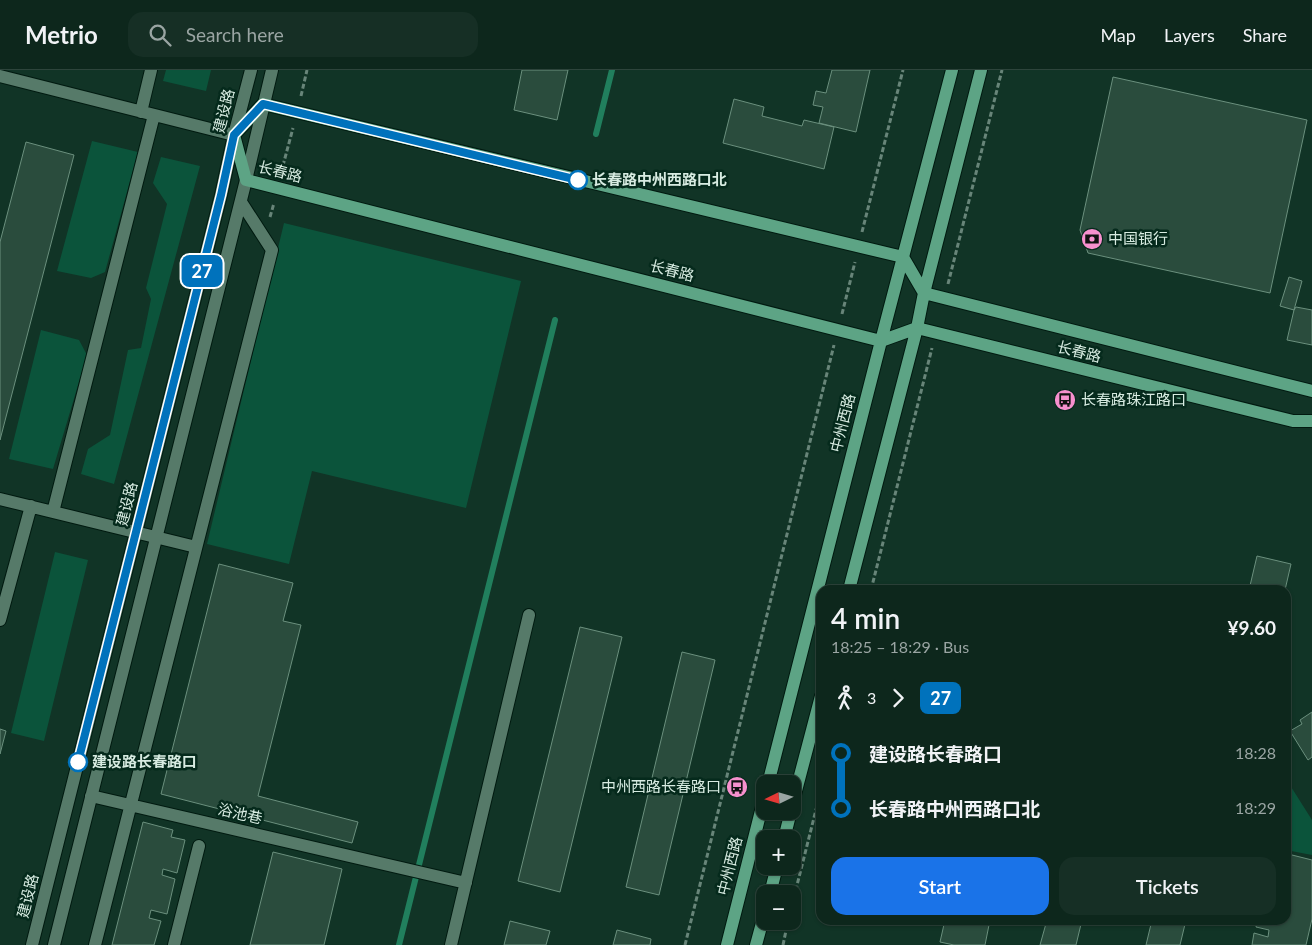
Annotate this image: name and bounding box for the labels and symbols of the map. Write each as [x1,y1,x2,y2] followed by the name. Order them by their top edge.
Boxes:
[209,87,237,135] street label: 建设路
[256,157,304,185] street label: 长春路
[568,170,588,190] marker: 长春路中州西路口北
[592,170,727,188] place label: 长春路中州西路口北
[1080,227,1104,251] bank icon: 中国银行
[1108,229,1168,247] place label: 中国银行
[180,255,224,287] line badge: 27
[648,256,696,284] street label: 长春路
[1055,337,1103,365] street label: 长春路
[1053,388,1077,412] bus stop icon: 长春路珠江路口
[1081,390,1186,408] place label: 长春路珠江路口
[826,391,858,454] street label: 中州西路
[112,480,140,528] street label: 建设路
[68,752,88,772] marker: 建设路长春路口
[92,752,197,770] place label: 建设路长春路口
[725,775,749,799] bus stop icon: 中州西路长春路口
[756,775,801,820] north arrow
[601,777,721,795] place label: 中州西路长春路口
[216,799,264,827] street label: 浴池巷
[713,834,745,897] street label: 中州西路
[13,872,41,920] street label: 建设路

